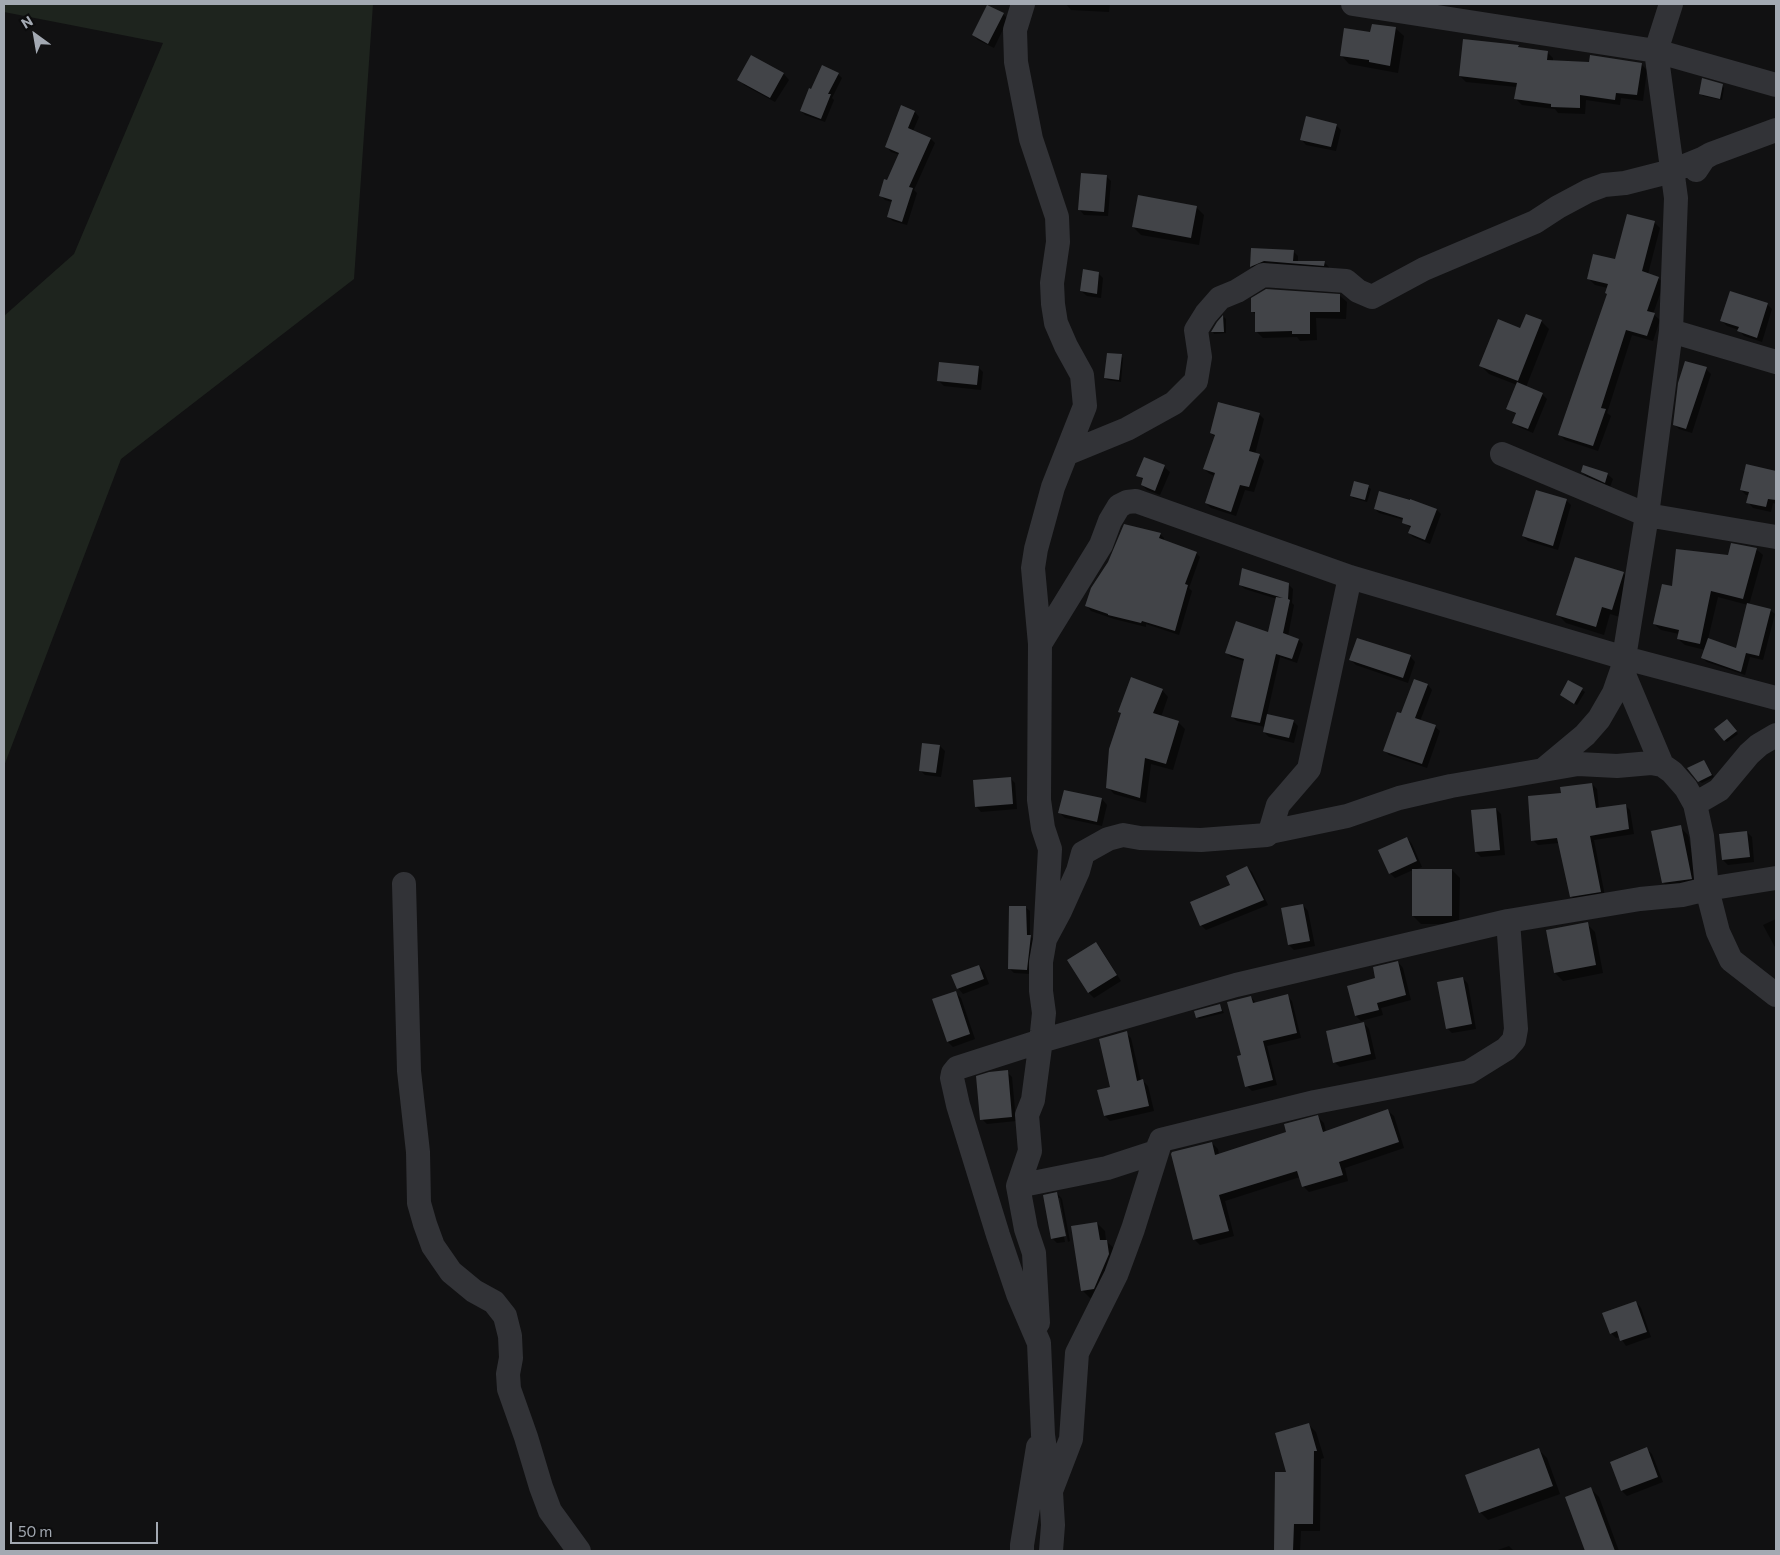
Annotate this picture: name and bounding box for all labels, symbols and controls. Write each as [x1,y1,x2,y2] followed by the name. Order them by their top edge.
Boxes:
[10,10,60,60] north arrow
[18,12,36,32] text: N
[12,1512,160,1544] scale bar
[18,1522,52,1540] text: 50 m

